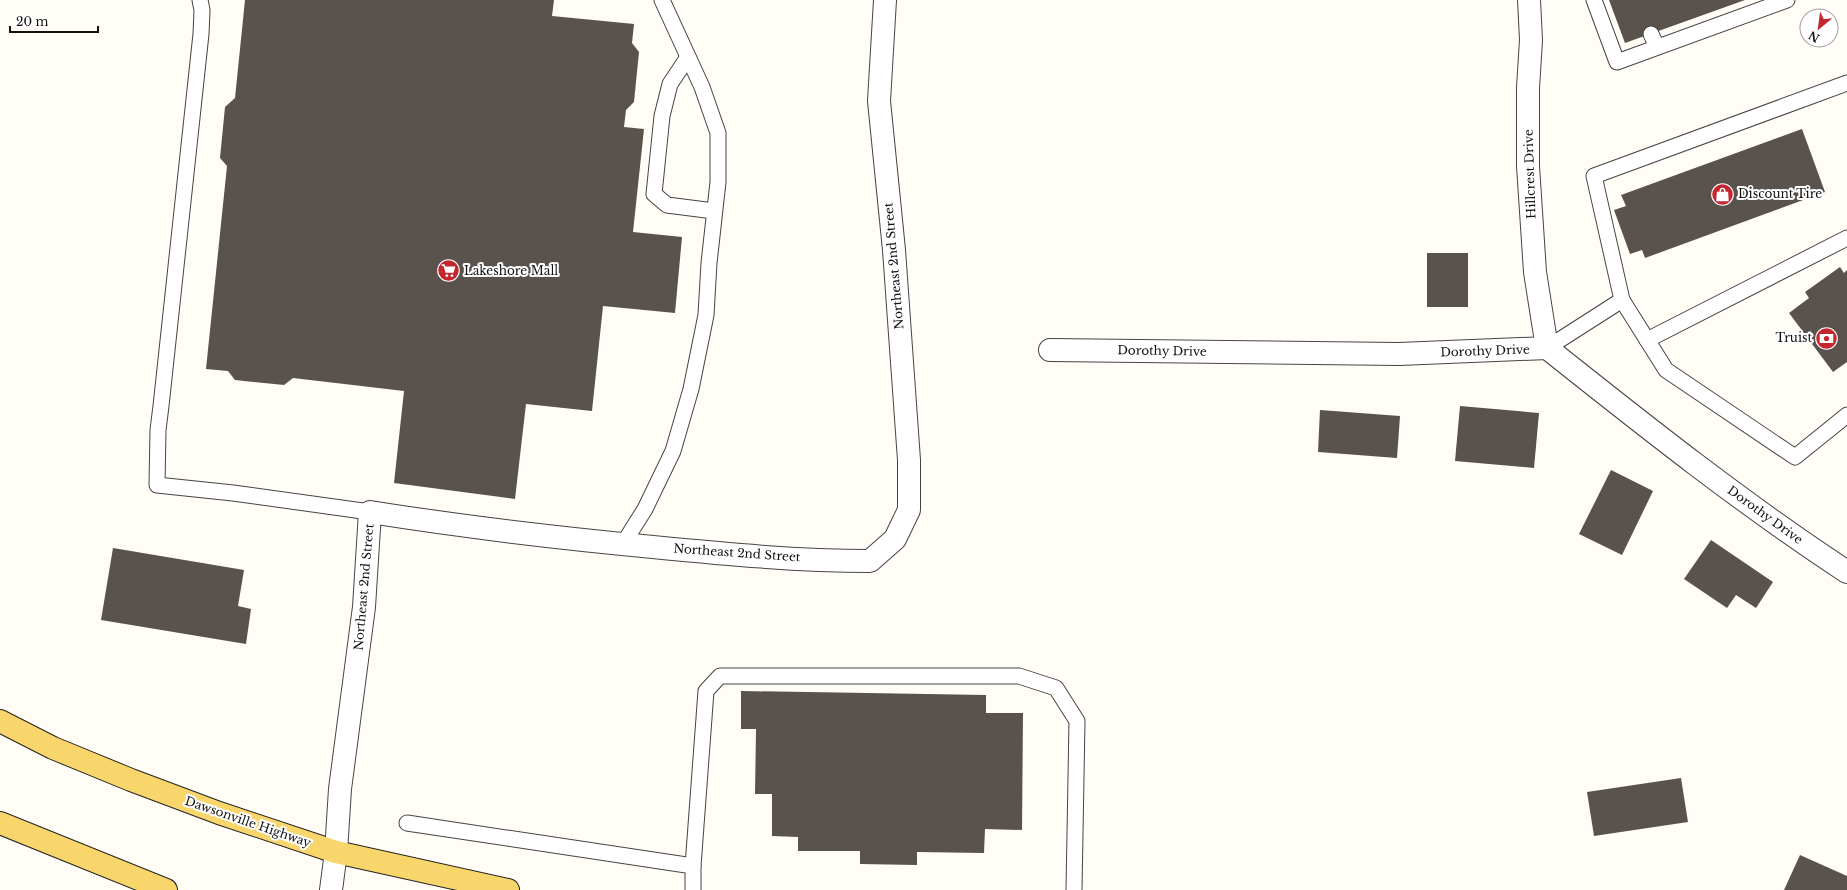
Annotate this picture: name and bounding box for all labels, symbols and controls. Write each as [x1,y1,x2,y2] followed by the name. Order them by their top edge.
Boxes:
[10,8,98,34] scale bar
[1799,8,1839,48] north arrow
[16,14,48,29] text: 20 m
[1806,28,1822,45] text: N
[1520,129,1539,219] street label: Hillcrest Drive
[1710,181,1736,207] shop icon: Discount Tire
[1738,186,1822,201] place label: Discount Tire
[880,202,907,330] street label: Northeast 2nd Street
[435,258,461,284] supermarket icon: Lakeshore Mall
[464,263,558,278] place label: Lakeshore Mall
[1814,325,1840,351] bank icon: Truist
[1775,330,1812,345] place label: Truist
[1440,341,1530,360] street label: Dorothy Drive
[1117,342,1207,359] street label: Dorothy Drive
[1725,482,1806,547] street label: Dorothy Drive
[350,523,377,651] street label: Northeast 2nd Street
[673,541,801,564] street label: Northeast 2nd Street
[183,793,314,850] street label: Dawsonville Highway

